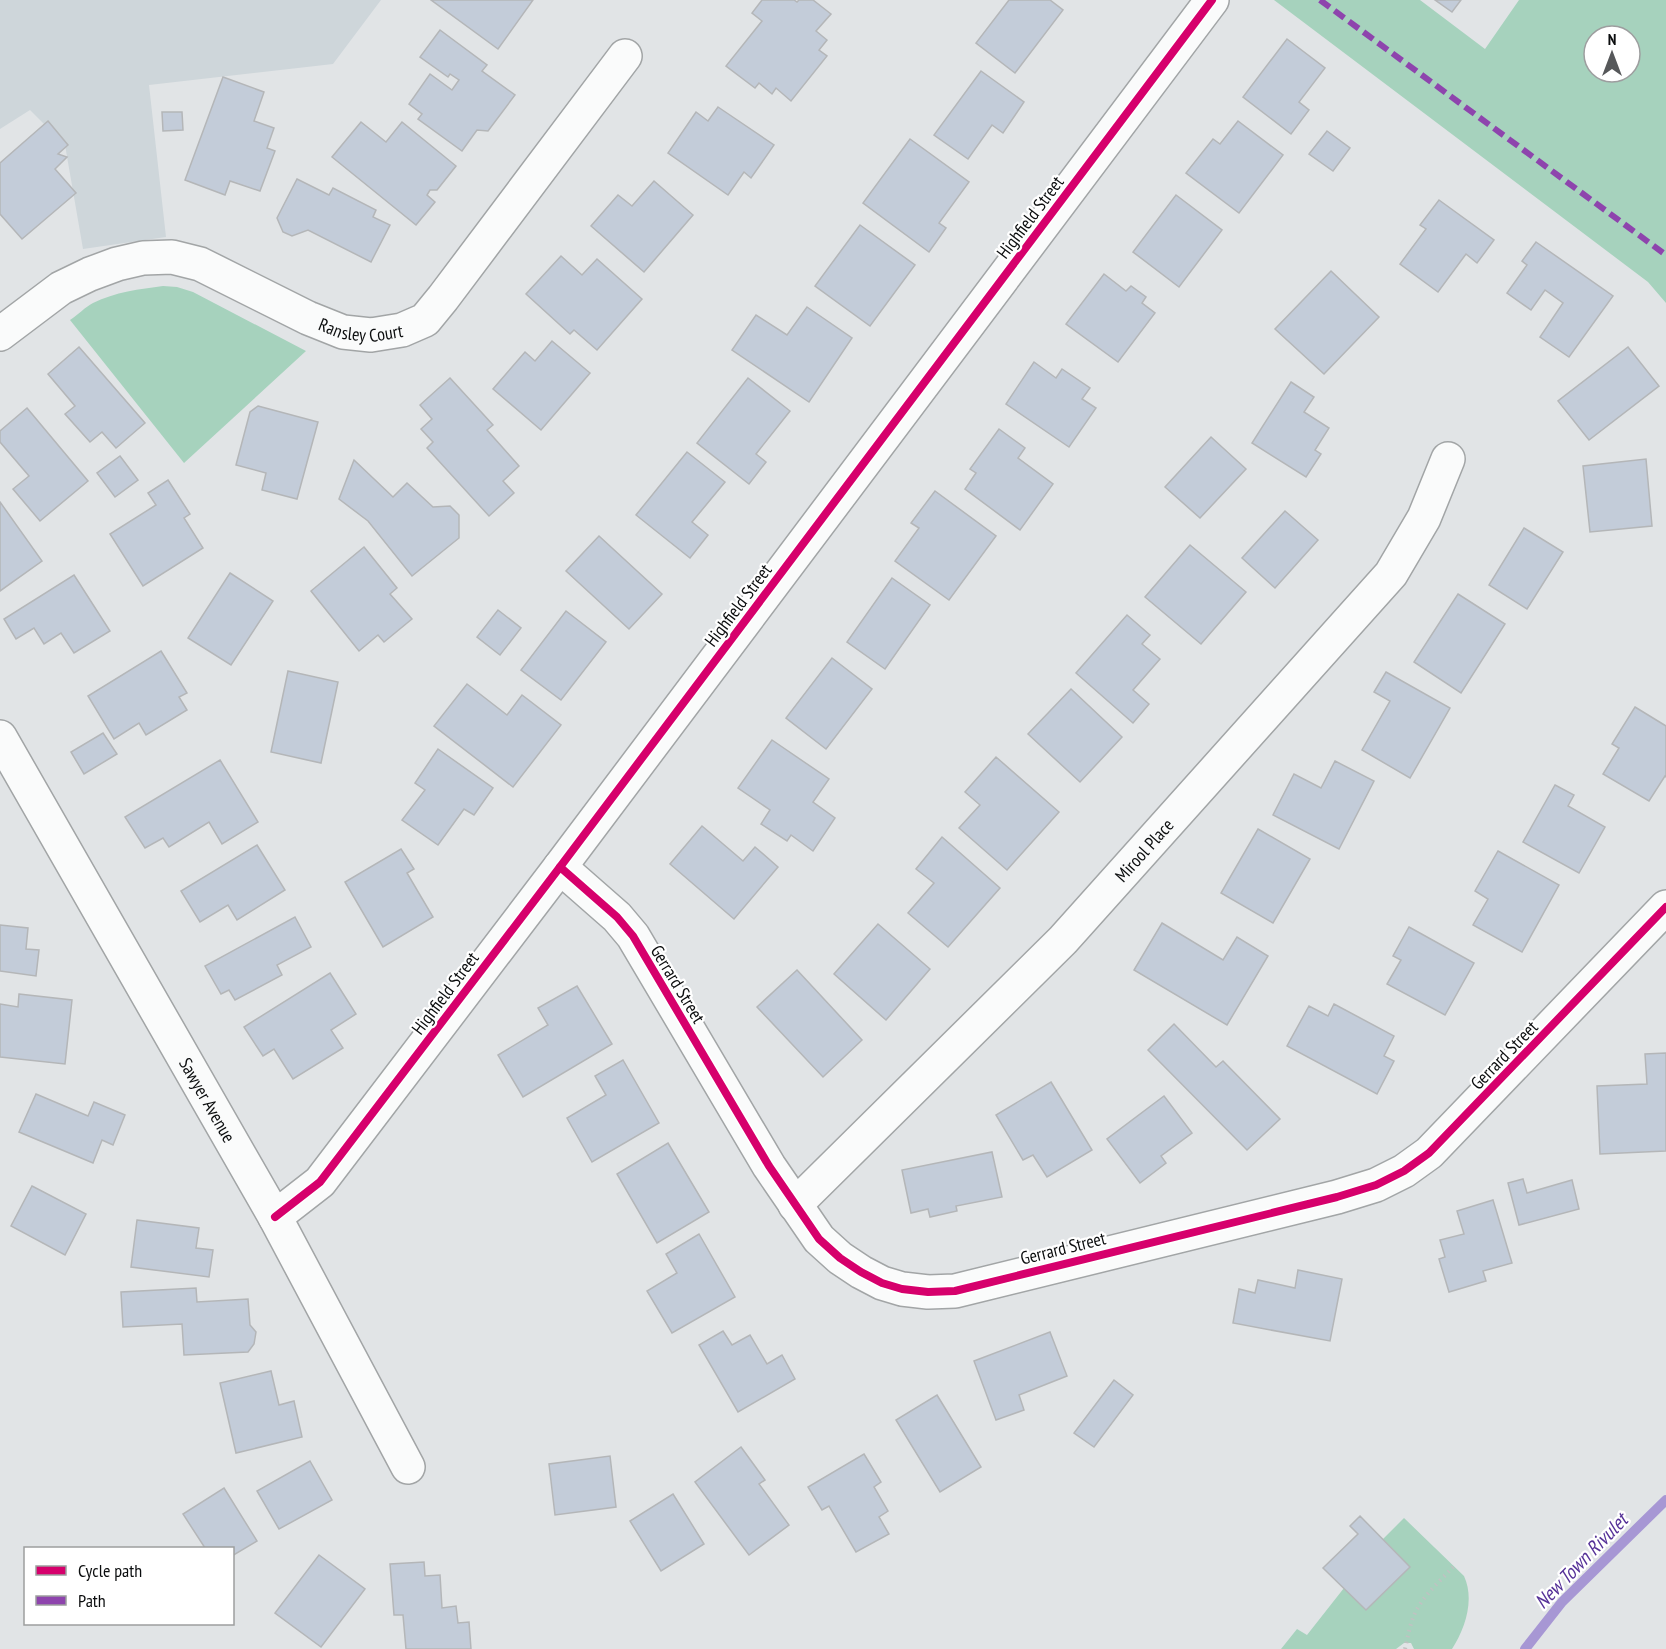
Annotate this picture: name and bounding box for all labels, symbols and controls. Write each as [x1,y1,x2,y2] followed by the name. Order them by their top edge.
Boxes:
[1582,24,1642,84] north arrow
[1608,29,1616,49] text: N
[991,171,1069,263] street label: Highfield Street
[316,312,404,347] street label: Ransley Court
[699,559,777,651] street label: Highfield Street
[1110,813,1178,886] street label: Mirool Place
[646,941,710,1027] street label: Gerrard Street
[406,947,484,1039] street label: Highfield Street
[1465,1016,1543,1094] street label: Gerrard Street
[175,1053,241,1146] street label: Sawyer Avenue
[1018,1226,1108,1270] street label: Gerrard Street
[1529,1506,1635,1614] water label: New Town Rivulet
[24,1547,234,1625] legend
[78,1559,142,1582] text: Cycle path
[78,1589,106,1612] text: Path

